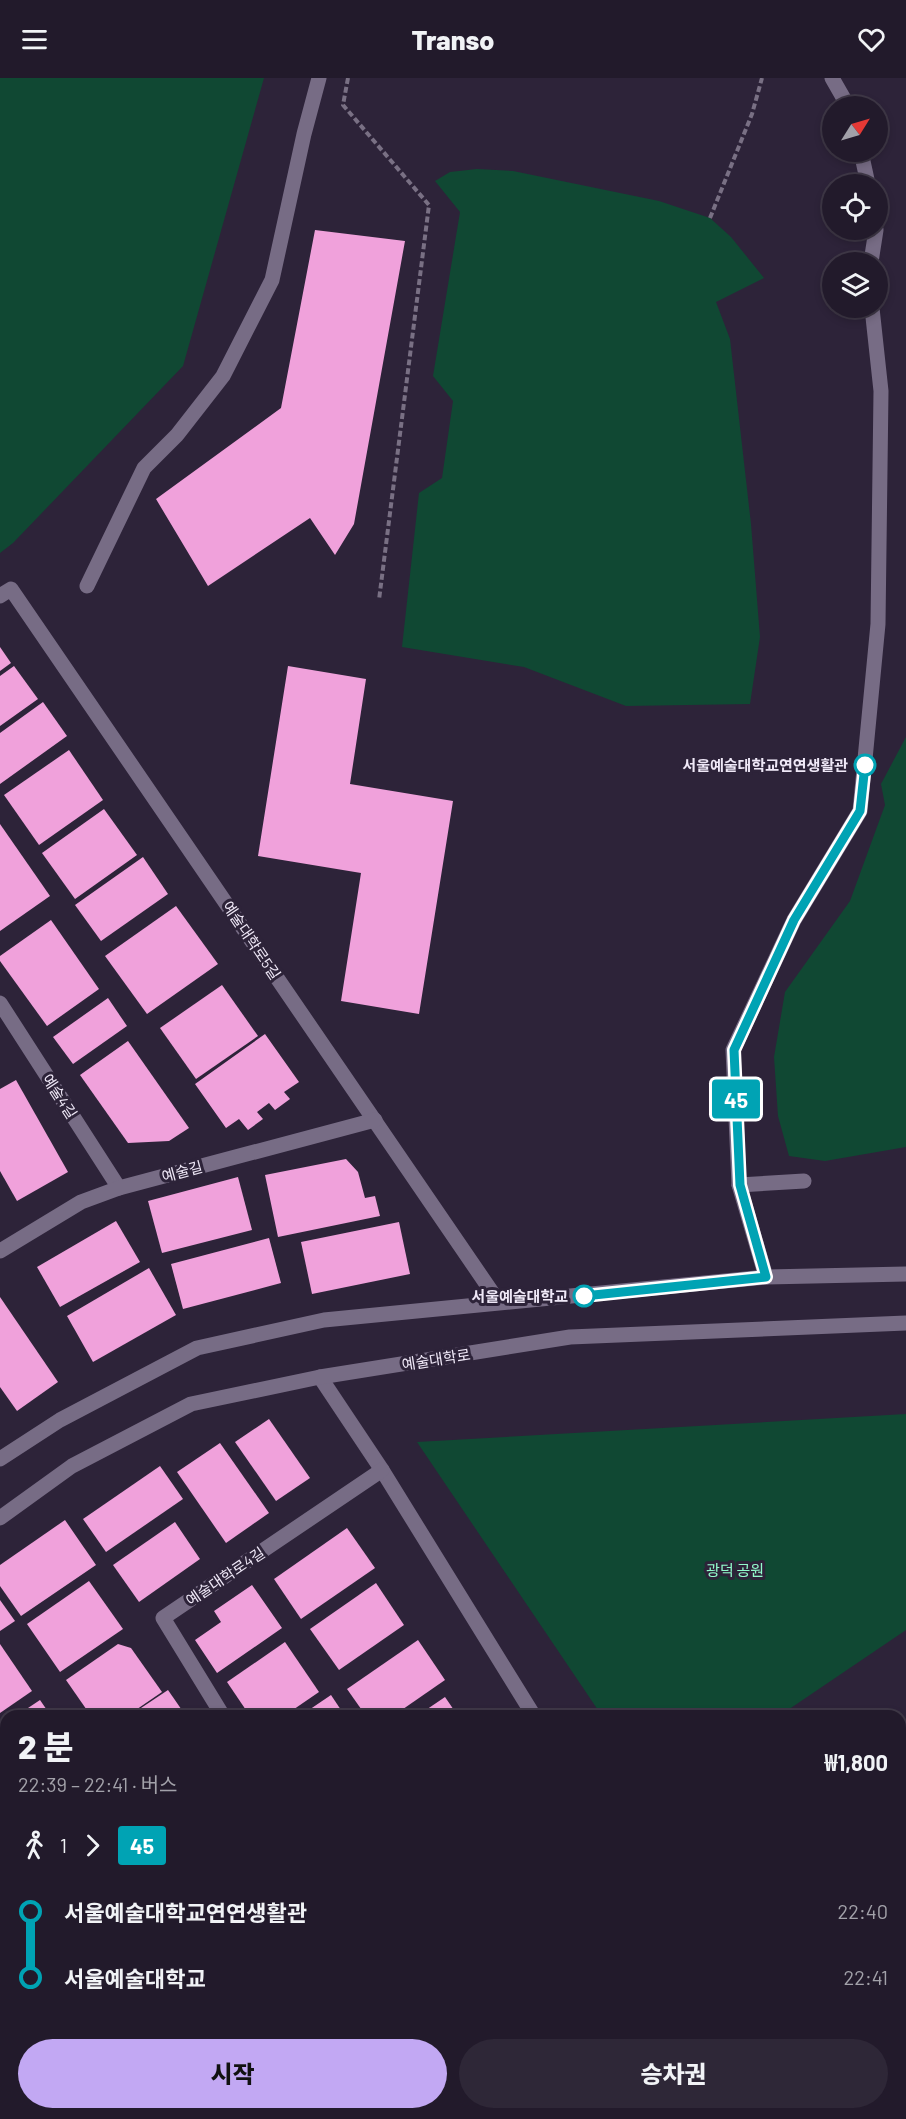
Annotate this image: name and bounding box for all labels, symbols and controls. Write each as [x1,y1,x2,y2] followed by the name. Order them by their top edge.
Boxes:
[18,23,51,56] icon: menu
[412,23,494,55] text: Transo
[855,23,888,56] icon: heart
[822,96,888,162] north arrow
[822,96,888,318] map controls
[822,174,888,240] button: locate
[822,252,888,318] button: layers
[854,754,876,776] marker: 서울예술대학교연연생활관
[682,756,848,774] place label: 서울예술대학교연연생활관
[219,897,285,983] street label: 예술대학로5길
[39,1070,81,1122] street label: 예술4길
[709,1080,763,1118] line badge: 45
[724,1087,748,1112] text: 45
[160,1157,204,1185] street label: 예술길
[573,1285,595,1307] marker: 서울예술대학교
[471,1287,568,1305] place label: 서울예술대학교
[401,1345,471,1373] street label: 예술대학로
[182,1543,268,1609] street label: 예술대학로4길
[706,1561,764,1579] park label: 광덕 공원
[18,1726,74,1766] text: 2 분
[824,1749,888,1775] text: ₩1,800
[18,1772,177,1796] text: 22:39 – 22:41 · 버스
[18,1829,51,1862] icon: walk
[76,1829,109,1862] icon: forward
[60,1833,67,1857] text: 1
[130,1833,154,1858] text: 45
[64,1899,307,1925] text: 서울예술대학교연연생활관
[837,1899,888,1923] text: 22:40
[64,1965,206,1991] text: 서울예술대학교
[844,1965,888,1989] text: 22:41
[18,2039,447,2108] button: 시작
[459,2039,888,2108] button: 승차권

